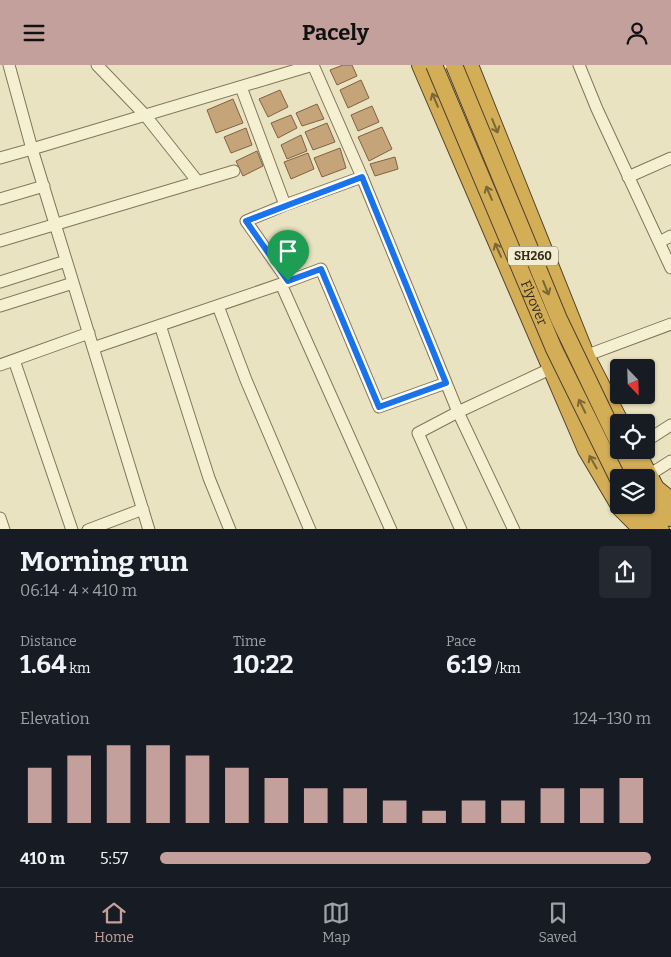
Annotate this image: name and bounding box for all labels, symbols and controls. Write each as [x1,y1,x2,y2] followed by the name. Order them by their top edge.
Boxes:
[20,19,48,47] icon: menu
[302,19,369,46] text: Pacely
[623,19,651,47] icon: person
[429,93,439,108] one-way arrow
[491,119,500,134] one-way arrow
[483,186,493,201] one-way arrow
[267,230,309,281] pin
[274,237,302,265] icon: arrive
[493,243,503,258] one-way arrow
[508,247,558,265] road number: SH260
[517,278,551,328] street label: Flyover
[541,280,551,295] one-way arrow
[610,359,655,404] north arrow
[610,359,655,514] map controls
[577,398,587,413] one-way arrow
[610,414,655,459] button: locate
[588,455,598,470] one-way arrow
[610,469,655,514] button: layers
[20,545,188,578] text: Morning run
[599,546,651,598] button: share
[20,581,137,600] text: 06:14 · 4 × 410 m
[20,633,77,650] text: Distance
[233,633,266,650] text: Time
[446,633,476,650] text: Pace
[20,650,66,680] text: 1.64
[233,650,294,680] text: 10:22
[446,650,492,680] text: 6:19
[66,660,90,677] text: km
[492,660,521,677] text: /km
[20,709,90,728] text: Elevation
[573,709,651,728] text: 124–130 m
[20,849,65,868] text: 410 m
[100,849,128,868] text: 5:57
[94,899,134,946] tab: Home
[322,899,350,946] tab: Map
[538,899,577,946] tab: Saved

